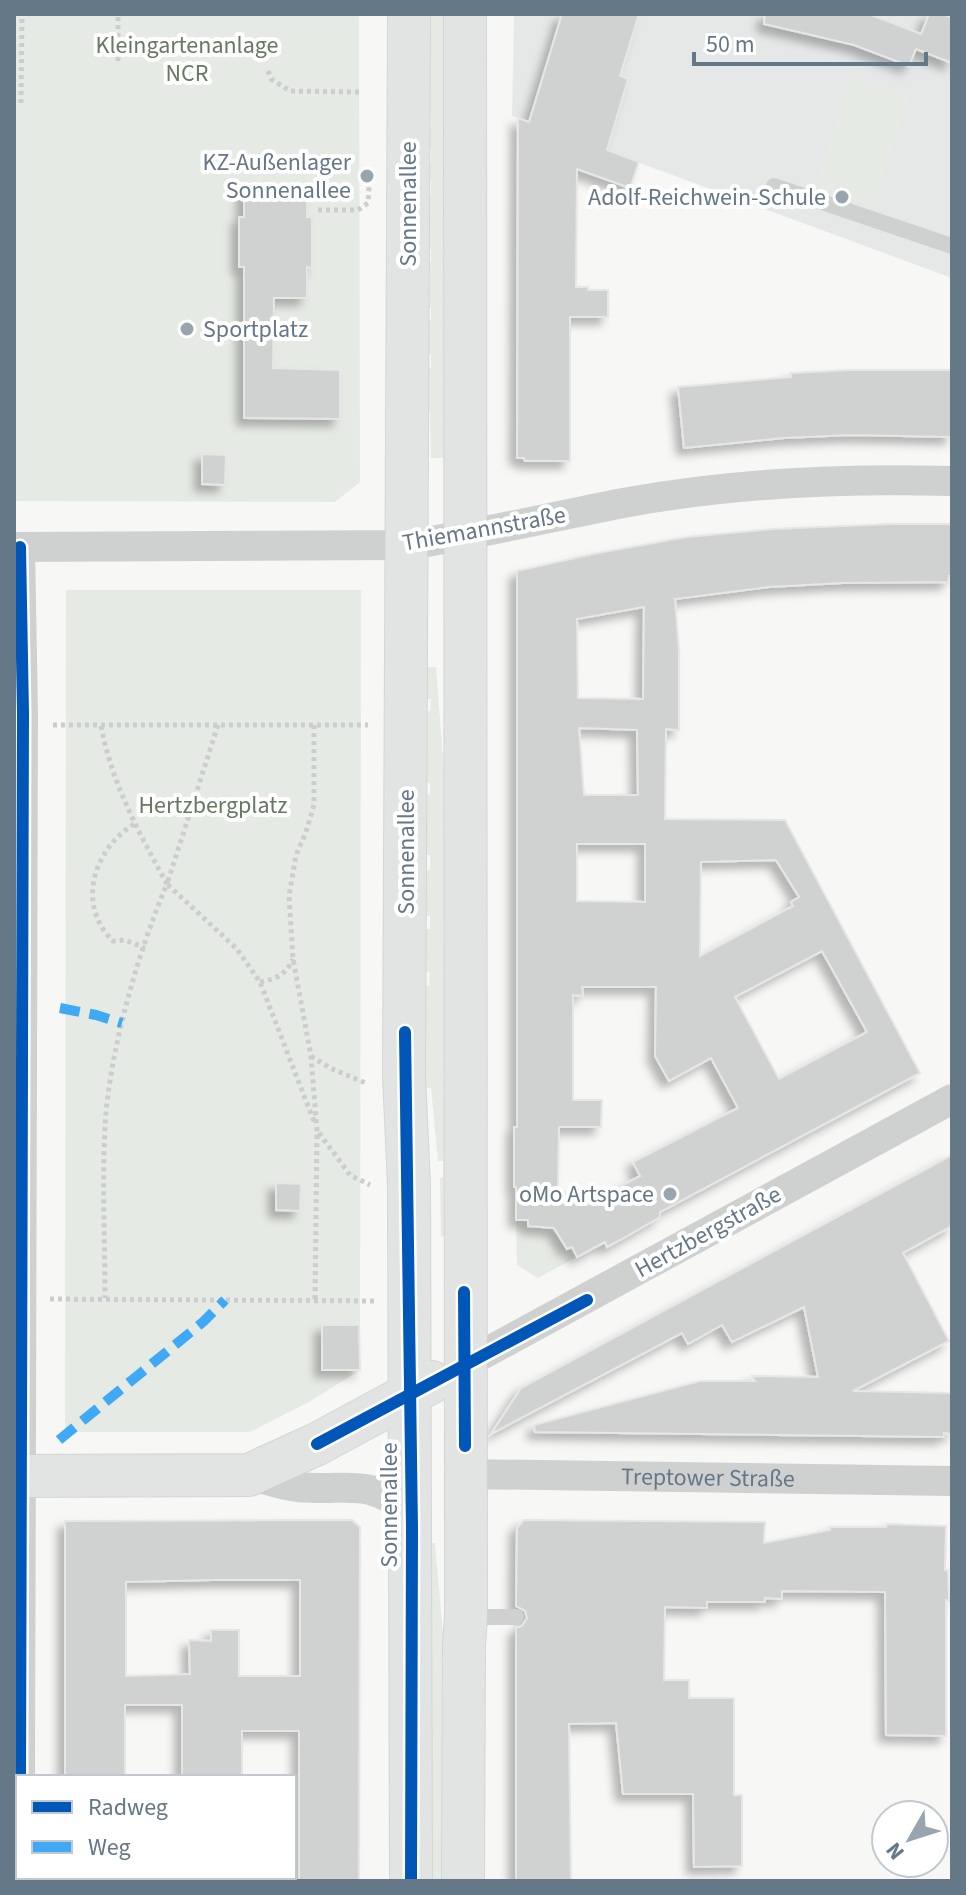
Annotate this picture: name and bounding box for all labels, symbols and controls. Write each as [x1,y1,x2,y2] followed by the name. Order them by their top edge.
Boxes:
[694,16,926,66] scale bar
[706,27,755,62] text: 50 m
[95,28,279,91] park label: Kleingartenanlage NCR
[391,141,426,267] street label: Sonnenallee
[203,145,352,208] place label: KZ-Außenlager Sonnenallee
[358,167,376,185] marker: KZ-Außenlager Sonnenallee
[588,180,826,215] place label: Adolf-Reichwein-Schule
[833,188,851,206] marker: Adolf-Reichwein-Schule
[203,312,308,347] place label: Sportplatz
[178,320,196,338] marker: Sportplatz
[400,497,568,561] street label: Thiemannstraße
[138,788,288,823] park label: Hertzbergplatz
[389,789,424,915] street label: Sonnenallee
[519,1177,654,1212] place label: oMo Artspace
[628,1177,788,1287] street label: Hertzbergstraße
[661,1185,679,1203] marker: oMo Artspace
[372,1442,407,1568] street label: Sonnenallee
[621,1459,795,1496] street label: Treptower Straße
[16,1775,296,1879] legend
[88,1790,168,1825] text: Radweg
[870,1799,950,1879] north arrow
[88,1830,131,1865] text: Weg
[878,1835,912,1867] text: N

